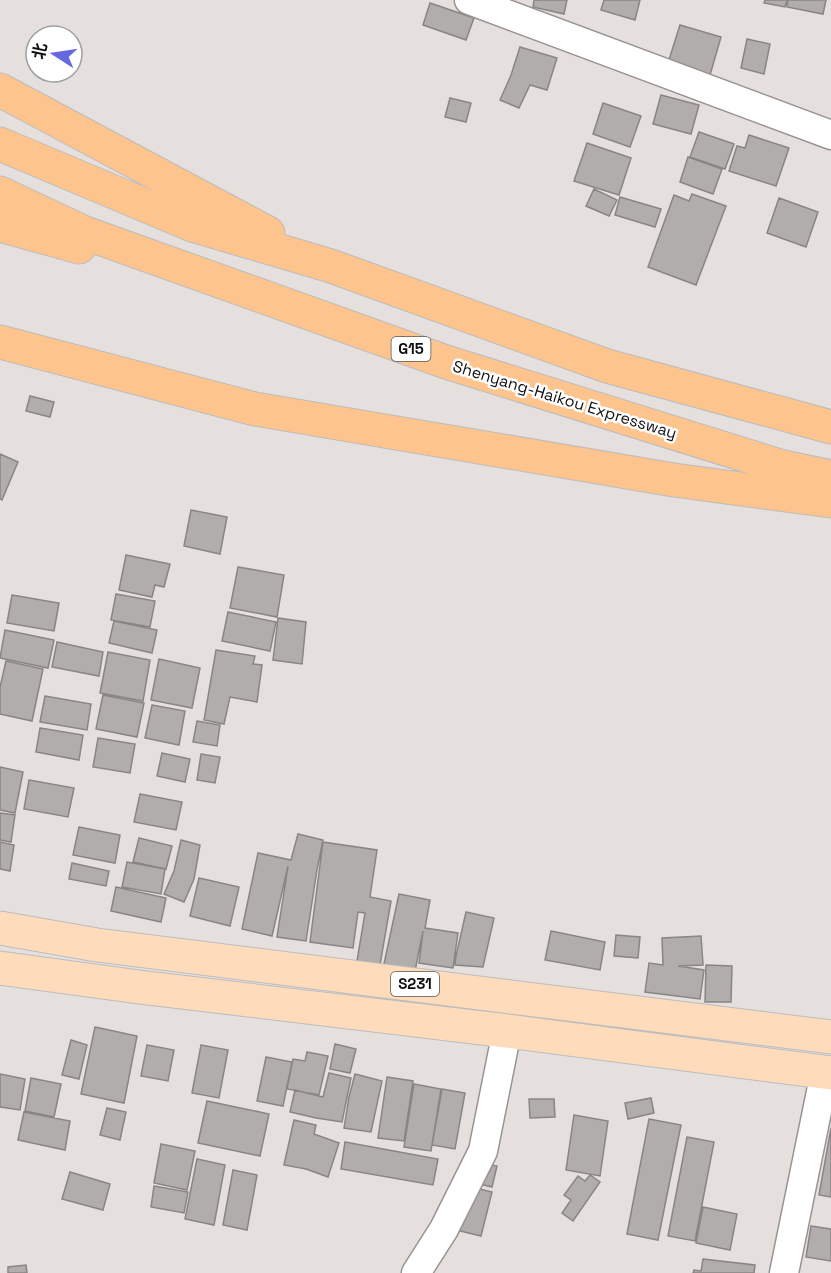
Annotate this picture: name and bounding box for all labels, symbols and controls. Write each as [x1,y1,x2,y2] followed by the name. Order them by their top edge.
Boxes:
[24,24,84,84] north arrow
[28,41,52,61] text: 北
[392,337,430,361] road number: G15
[450,355,679,444] street label: Shenyang-Haikou Expressway
[391,972,439,996] road number: S231

